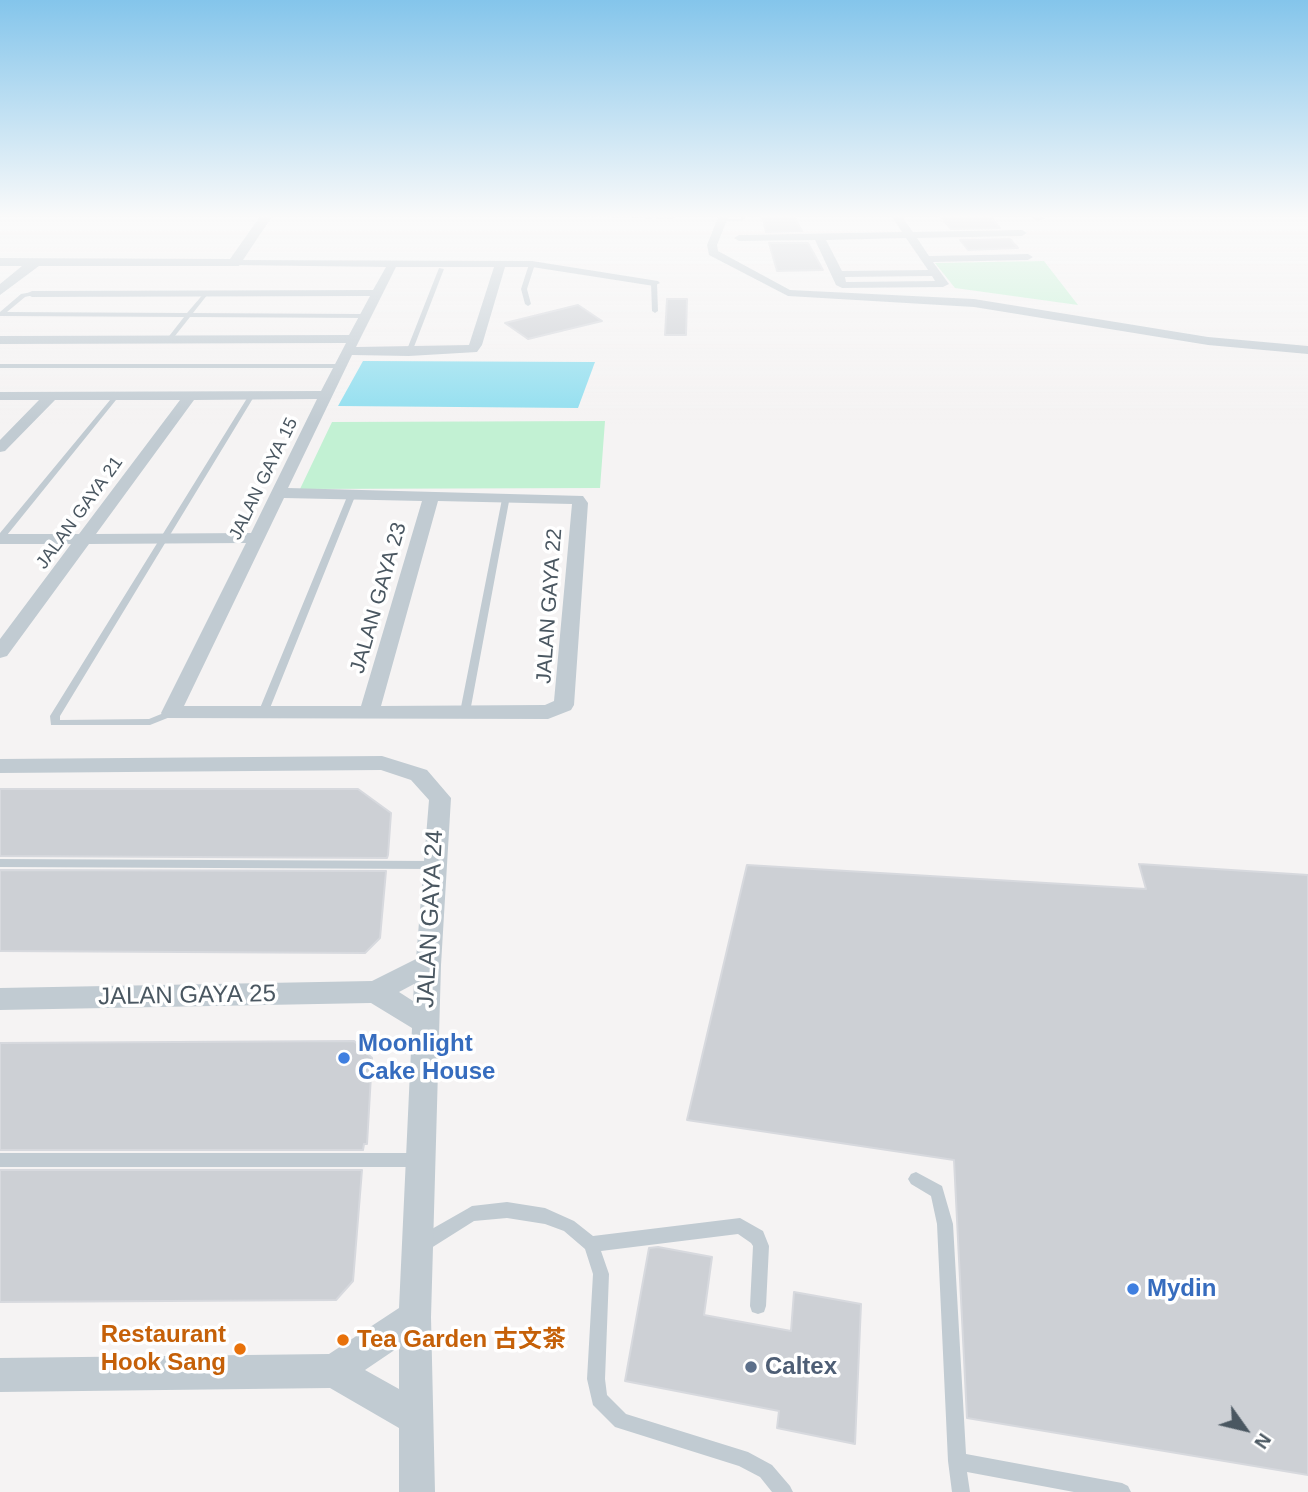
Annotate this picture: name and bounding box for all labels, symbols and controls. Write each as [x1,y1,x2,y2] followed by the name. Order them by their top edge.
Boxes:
[225,414,303,544] street label: JALAN GAYA 15
[32,453,128,573] street label: JALAN GAYA 21
[345,520,413,676] street label: JALAN GAYA 23
[532,527,568,685] street label: JALAN GAYA 22
[412,829,450,1009] street label: JALAN GAYA 24
[98,980,276,1012] street label: JALAN GAYA 25
[358,1030,495,1086] place label: Moonlight Cake House
[336,1050,352,1066] marker: Moonlight Cake House
[1147,1275,1216,1303] place label: Mydin
[1125,1281,1141,1297] marker: Mydin
[101,1321,226,1377] place label: Restaurant Hook Sang
[357,1326,566,1354] place label: Tea Garden 古文茶
[335,1332,351,1348] marker: Tea Garden 古文茶
[232,1341,248,1357] marker: Restaurant Hook Sang
[765,1353,837,1381] place label: Caltex
[743,1359,759,1375] marker: Caltex
[1210,1394,1280,1464] north arrow
[1250,1429,1275,1453] text: N

